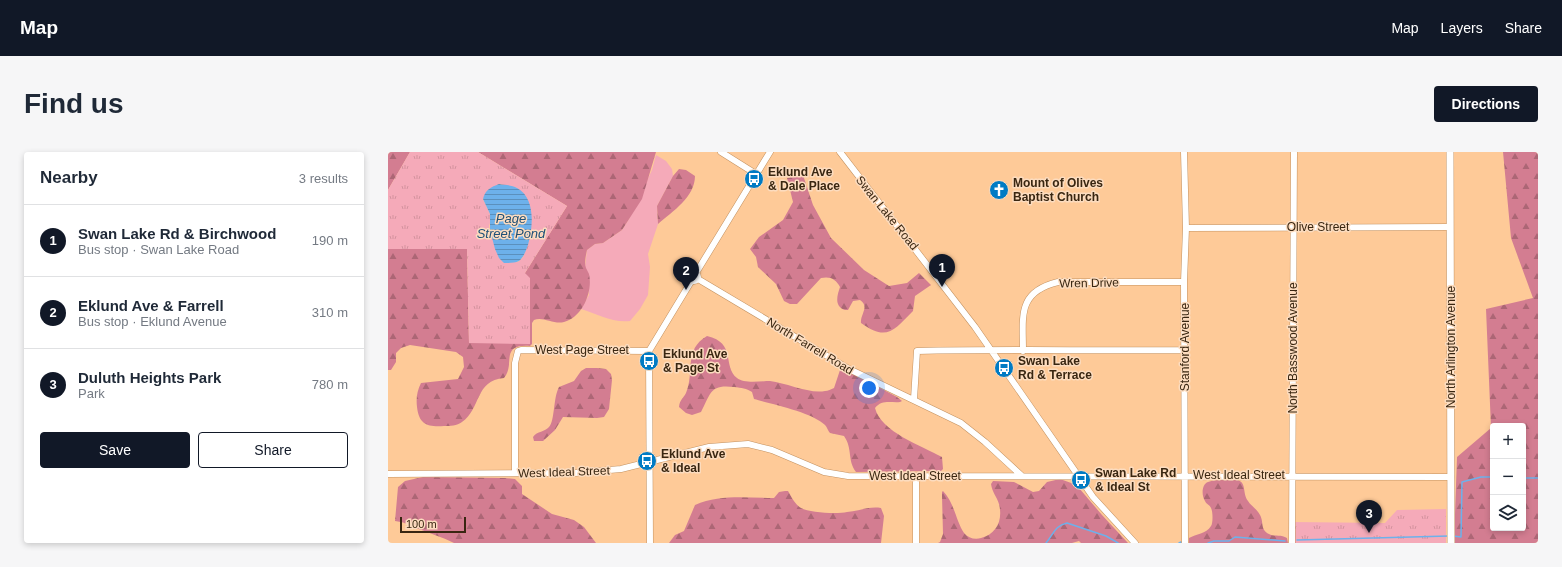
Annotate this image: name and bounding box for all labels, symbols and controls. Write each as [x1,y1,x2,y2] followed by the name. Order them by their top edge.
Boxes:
[20,17,58,38] text: Map
[1391,20,1419,36] text: Map
[1441,20,1483,36] text: Layers
[1505,20,1542,36] text: Share
[1434,86,1538,122] button: Directions
[24,88,124,119] text: Find us
[768,165,840,193] place label: Eklund Ave & Dale Place
[40,168,98,187] text: Nearby
[743,168,765,190] bus stop icon: Eklund Ave & Dale Place
[299,171,348,186] text: 3 results
[853,173,921,253] street label: Swan Lake Road
[1013,176,1103,204] place label: Mount of Olives Baptist Church
[988,179,1010,201] church icon: Mount of Olives Baptist Church
[477,211,546,241] water label: Page Street Pond
[1287,220,1350,234] street label: Olive Street
[78,225,276,242] text: Swan Lake Rd & Birchwood
[49,233,57,248] text: 1
[312,233,348,248] text: 190 m
[78,242,239,257] text: Bus stop · Swan Lake Road
[929,254,955,287] pin: 1
[673,257,699,290] pin: 2
[1059,275,1119,291] street label: Wren Drive
[1286,282,1300,414] street label: North Basswood Avenue
[1444,285,1458,408] street label: North Arlington Avenue
[78,297,224,314] text: Eklund Ave & Farrell
[1178,302,1192,391] street label: Stanford Avenue
[49,305,57,320] text: 2
[312,305,348,320] text: 310 m
[78,314,227,329] text: Bus stop · Eklund Avenue
[764,315,856,377] street label: North Farrell Road
[535,343,630,357] street label: West Page Street
[663,347,728,375] place label: Eklund Ave & Page St
[638,350,660,372] bus stop icon: Eklund Ave & Page St
[1018,354,1092,382] place label: Swan Lake Rd & Terrace
[993,357,1015,379] bus stop icon: Swan Lake Rd & Terrace
[78,369,221,386] text: Duluth Heights Park
[49,377,57,392] text: 3
[312,377,348,392] text: 780 m
[859,378,879,398] your location
[78,386,105,401] text: Park
[1490,423,1526,531] map controls
[1490,423,1526,459] button: +
[40,432,190,468] button: Save
[198,432,348,468] button: Share
[661,447,726,475] place label: Eklund Ave & Ideal
[636,450,658,472] bus stop icon: Eklund Ave & Ideal
[1490,459,1526,495] button: −
[518,463,611,481] street label: West Ideal Street
[1095,466,1176,494] place label: Swan Lake Rd & Ideal St
[1193,468,1286,482] street label: West Ideal Street
[869,469,962,483] street label: West Ideal Street
[1070,469,1092,491] bus stop icon: Swan Lake Rd & Ideal St
[1490,495,1526,531] button: layers
[1356,500,1382,533] pin: 3
[400,515,466,534] scale bar
[406,518,437,530] text: 100 m

